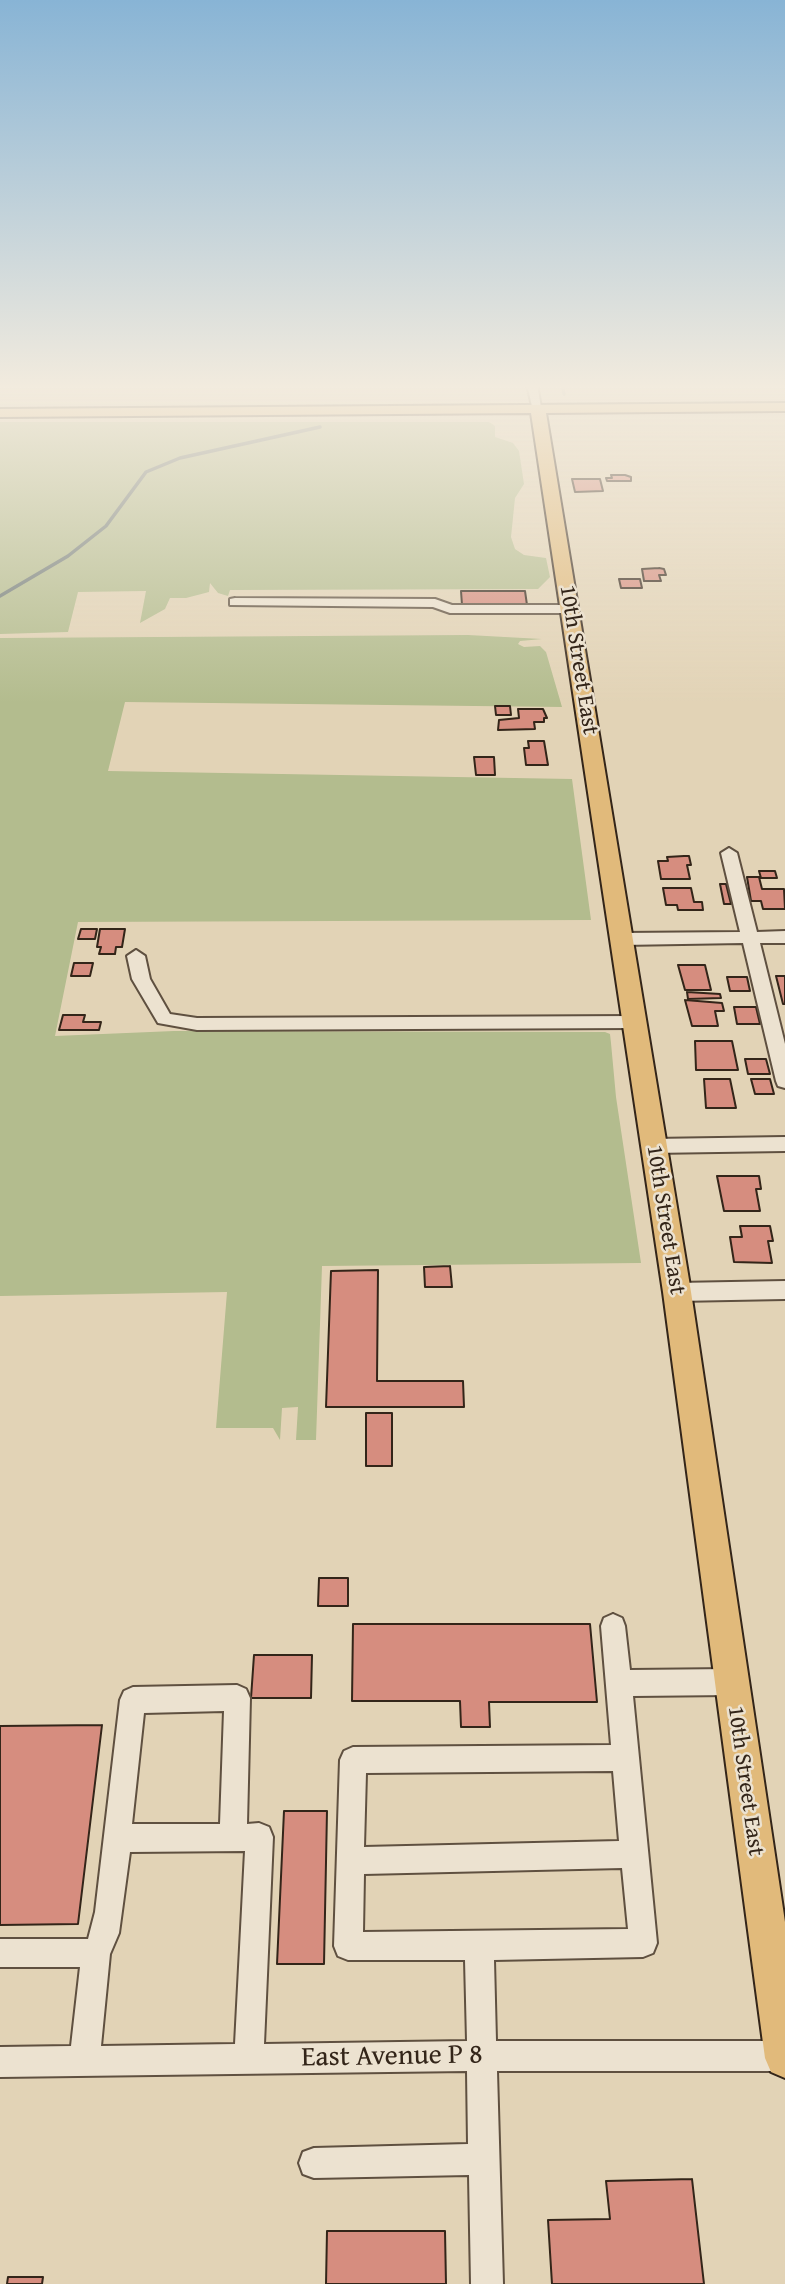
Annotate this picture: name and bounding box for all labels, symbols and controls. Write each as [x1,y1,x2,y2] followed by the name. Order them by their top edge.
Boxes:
[553,583,603,737] street label: 10th Street East
[640,1143,690,1297] street label: 10th Street East
[721,1704,769,1858] street label: 10th Street East
[301,2039,483,2075] street label: East Avenue P 8

